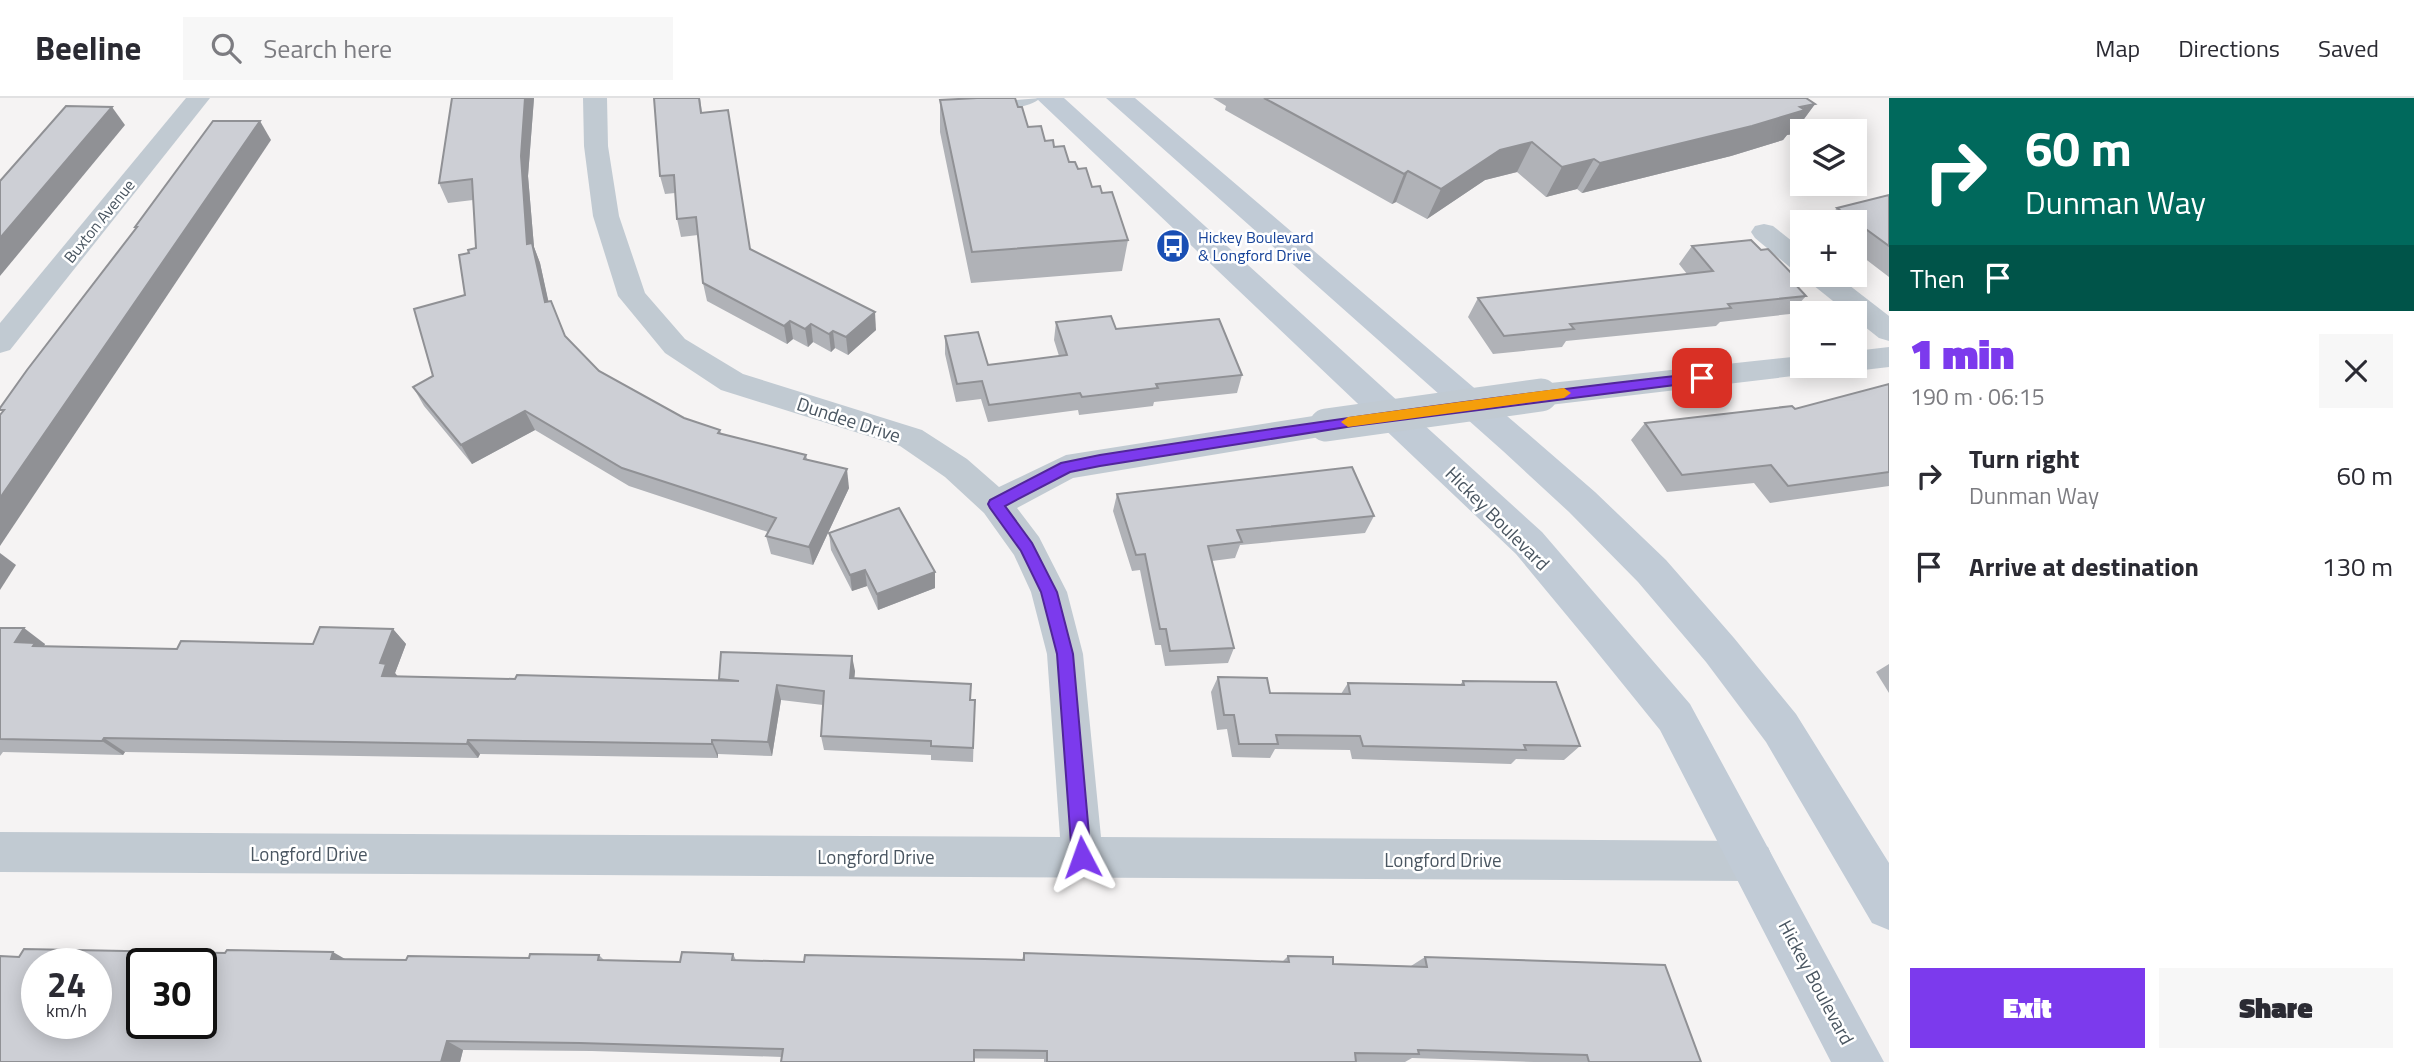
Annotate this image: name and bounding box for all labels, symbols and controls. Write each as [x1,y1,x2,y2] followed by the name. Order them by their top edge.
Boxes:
[183,17,673,80] search box
[35,23,141,73] text: Beeline
[207,29,245,67] icon: search
[263,29,392,68] text: Search here
[2095,30,2140,66] text: Map
[2178,30,2280,66] text: Directions
[2318,30,2379,66] text: Saved
[2025,110,2132,185] text: 60 m
[1790,119,1867,378] map controls
[1790,119,1867,196] button: layers
[1910,126,2001,217] icon: right
[58,174,140,268] street label: Buxton Avenue
[2025,178,2206,226] text: Dunman Way
[1790,210,1867,287] button: +
[1198,225,1314,267] place label: Hickey Boulevard & Longford Drive
[1154,227,1192,265] bus stop icon: Hickey Boulevard & Longford Drive
[1910,259,1965,298] text: Then
[1979,259,2017,297] icon: arrive
[1790,301,1867,378] button: −
[1910,321,2014,385] text: 1 min
[2319,334,2393,408] button: close
[1672,348,1732,408] pin
[1683,359,1721,397] icon: arrive
[1910,379,2045,414] text: 190 m · 06:15
[793,389,905,449] street label: Dundee Drive
[1969,439,2080,478] text: Turn right
[2336,456,2393,495] text: 60 m
[1910,457,1948,495] icon: right
[1439,459,1557,577] street label: Hickey Boulevard
[1969,478,2099,513] text: Dunman Way
[1969,547,2199,586] text: Arrive at destination
[2322,547,2393,586] text: 130 m
[1910,548,1948,586] icon: arrive
[1045,820,1119,894] position arrow
[250,839,368,868] street label: Longford Drive
[817,842,935,871] street label: Longford Drive
[1384,845,1502,874] street label: Longford Drive
[1772,915,1862,1049] street label: Hickey Boulevard
[126,948,217,1039] speed limit sign: 30
[47,957,86,1011] text: 24
[1910,968,2145,1048] button: Exit
[2159,968,2393,1048] button: Share
[46,997,87,1024] text: km/h

